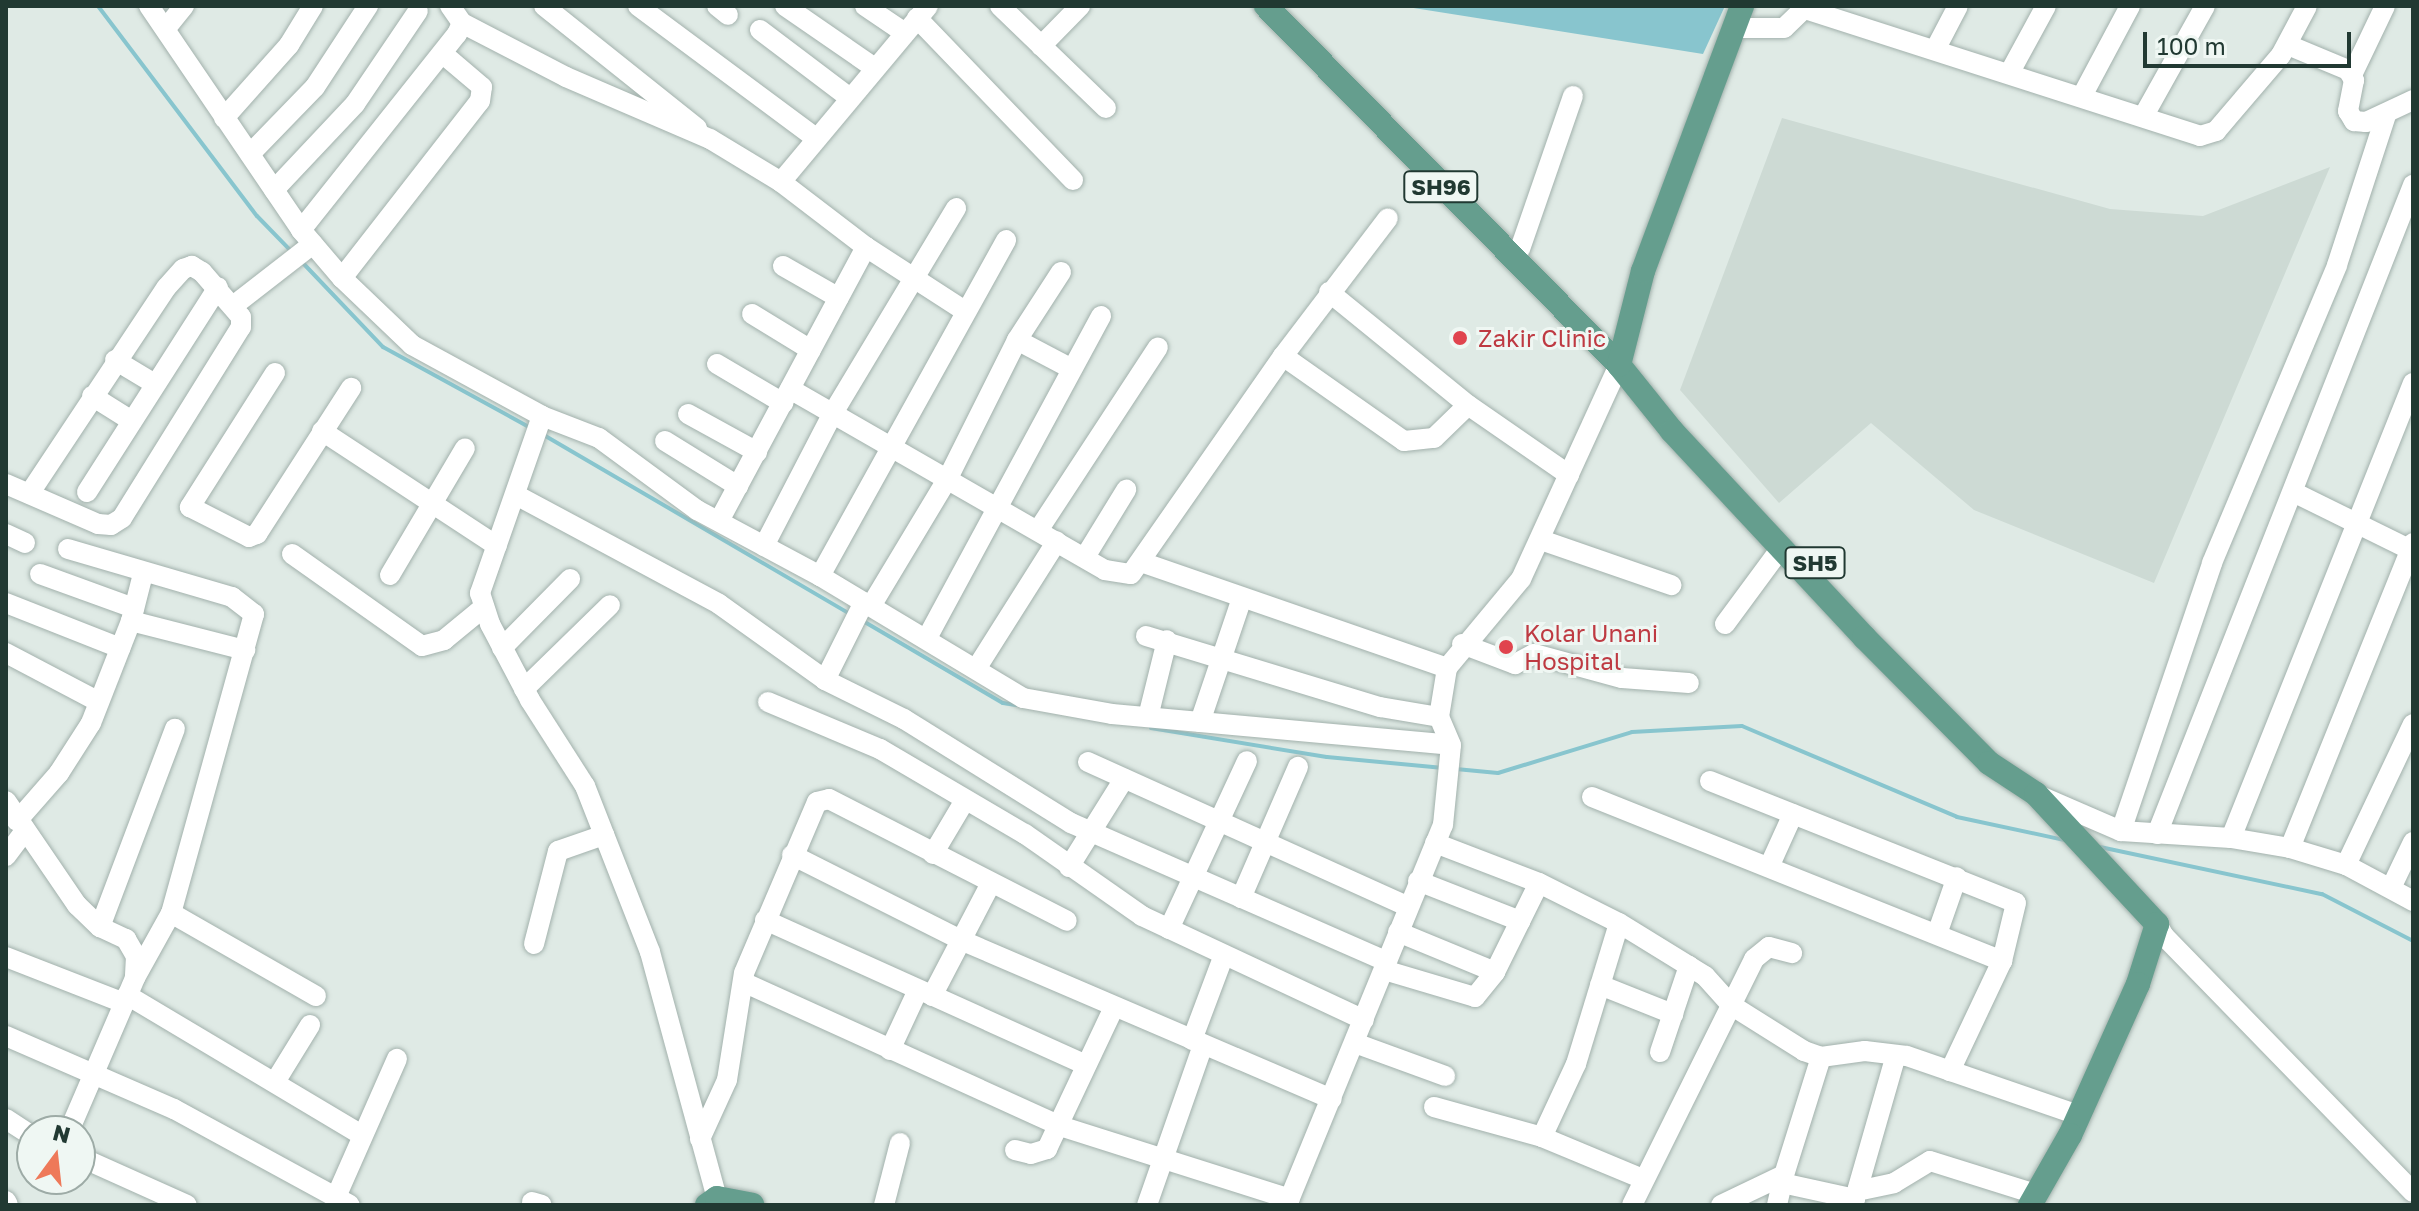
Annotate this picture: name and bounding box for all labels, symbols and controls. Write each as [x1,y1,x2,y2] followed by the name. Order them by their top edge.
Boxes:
[2147,16,2355,66] scale bar
[2157,31,2226,60] text: 100 m
[1403,169,1479,205] road number: SH96
[1478,324,1606,352] place label: Zakir Clinic
[1449,327,1471,349] marker: Zakir Clinic
[1783,545,1847,581] road number: SH5
[1524,619,1658,675] place label: Kolar Unani Hospital
[1495,636,1517,658] marker: Kolar Unani Hospital
[16,1115,96,1195] north arrow
[50,1118,73,1148] text: N

